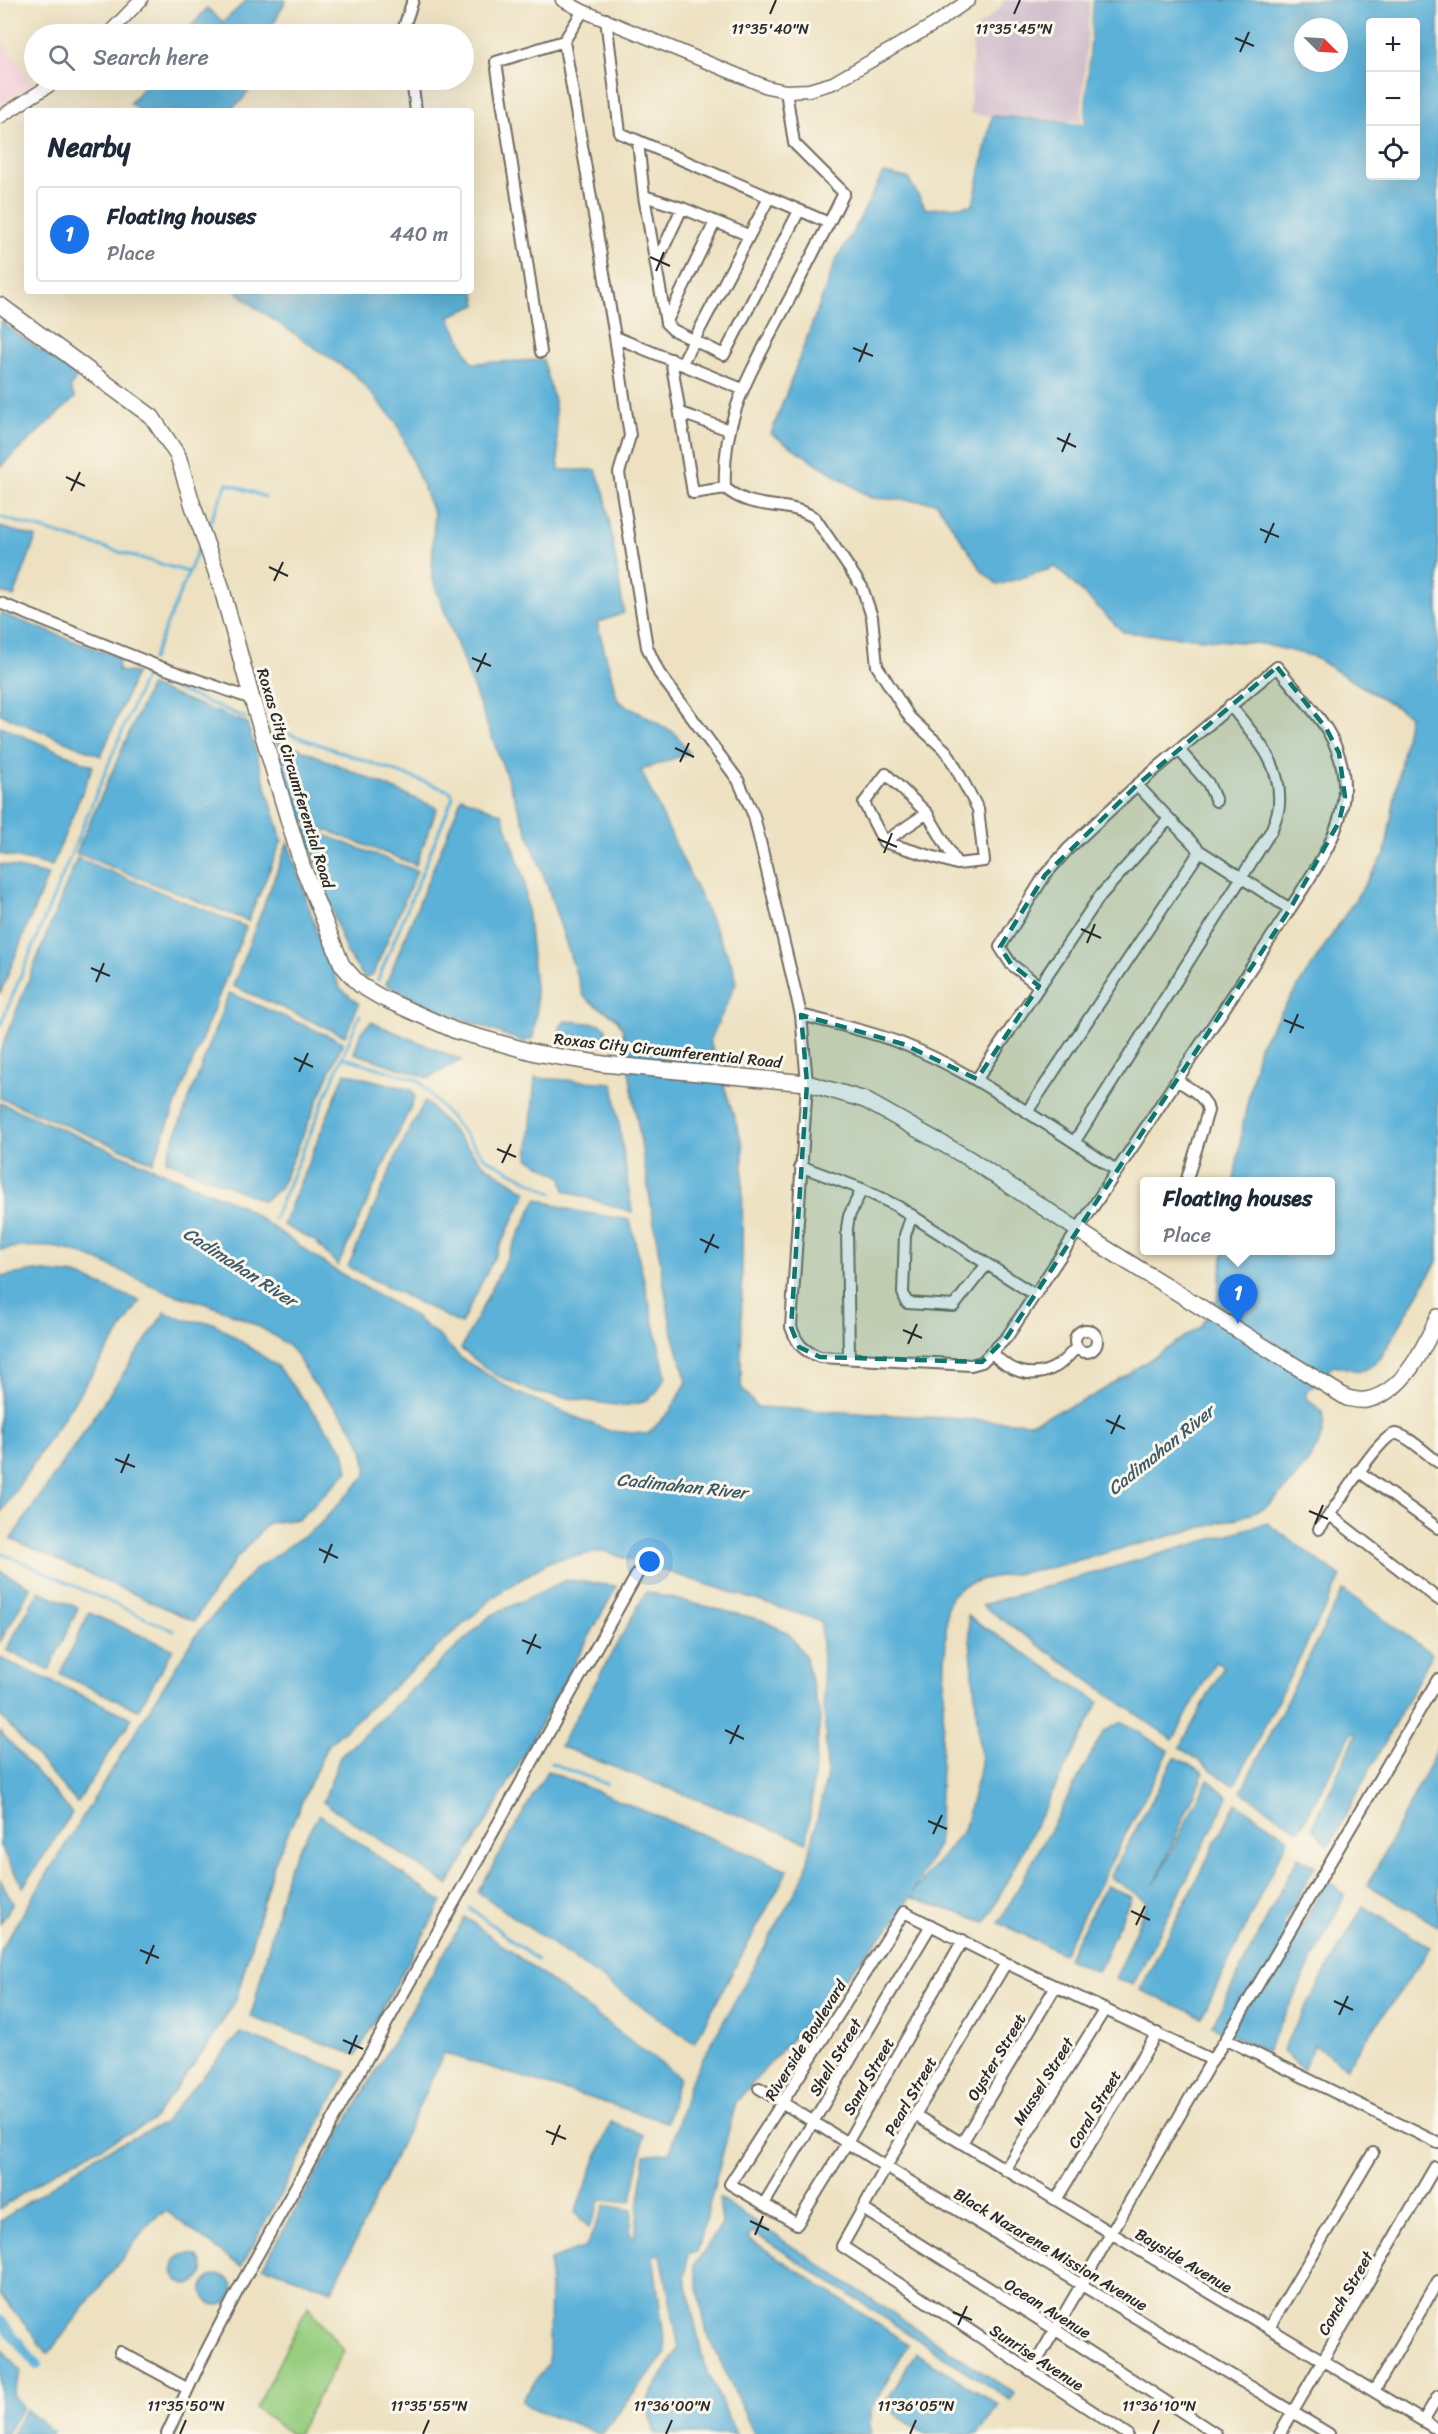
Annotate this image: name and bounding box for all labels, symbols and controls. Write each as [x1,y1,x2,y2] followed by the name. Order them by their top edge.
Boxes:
[731,16,809,42] text: 11°35'40"N
[975,16,1053,42] text: 11°35'45"N
[1294,18,1348,72] north arrow
[1366,18,1420,180] map controls
[1366,18,1420,72] button: +
[24,24,474,90] search box
[93,38,209,77] text: Search here
[45,41,78,74] icon: search
[1366,72,1420,126] button: −
[48,124,130,170] text: Nearby
[1366,126,1420,180] button: locate
[107,197,256,236] text: Floating houses
[65,217,74,252] text: 1
[390,217,448,252] text: 440 m
[107,236,155,271] text: Place
[248,664,343,893] street label: Roxas City Circumferential Road
[553,1024,785,1077] street label: Roxas City Circumferential Road
[1140,1177,1335,1255] popup
[1163,1179,1312,1218] text: Floating houses
[176,1218,307,1318] water label: Cadimahan River
[1163,1218,1211,1253] text: Place
[1218,1274,1258,1324] pin: 1
[1100,1394,1225,1504] water label: Cadimahan River
[615,1463,752,1509] water label: Cadimahan River
[635,1547,664,1576] your location
[757,1973,855,2107] street label: Riverside Boulevard
[959,2008,1034,2107] street label: Oyster Street
[801,2012,870,2102] street label: Shell Street
[1005,2031,1082,2131] street label: Mussel Street
[834,2032,902,2121] street label: Sand Street
[876,2051,945,2141] street label: Pearl Street
[1059,2064,1129,2154] street label: Coral Street
[948,2180,1154,2319] street label: Black Nazarene Mission Avenue
[1129,2220,1238,2301] street label: Bayside Avenue
[1309,2245,1382,2341] street label: Conch Street
[998,2270,1097,2347] street label: Ocean Avenue
[984,2316,1090,2399] street label: Sunrise Avenue
[147,2393,225,2419] text: 11°35'50"N
[390,2393,468,2419] text: 11°35'55"N
[633,2393,711,2419] text: 11°36'00"N
[878,2393,955,2419] text: 11°36'05"N
[1122,2393,1197,2419] text: 11°36'10"N

